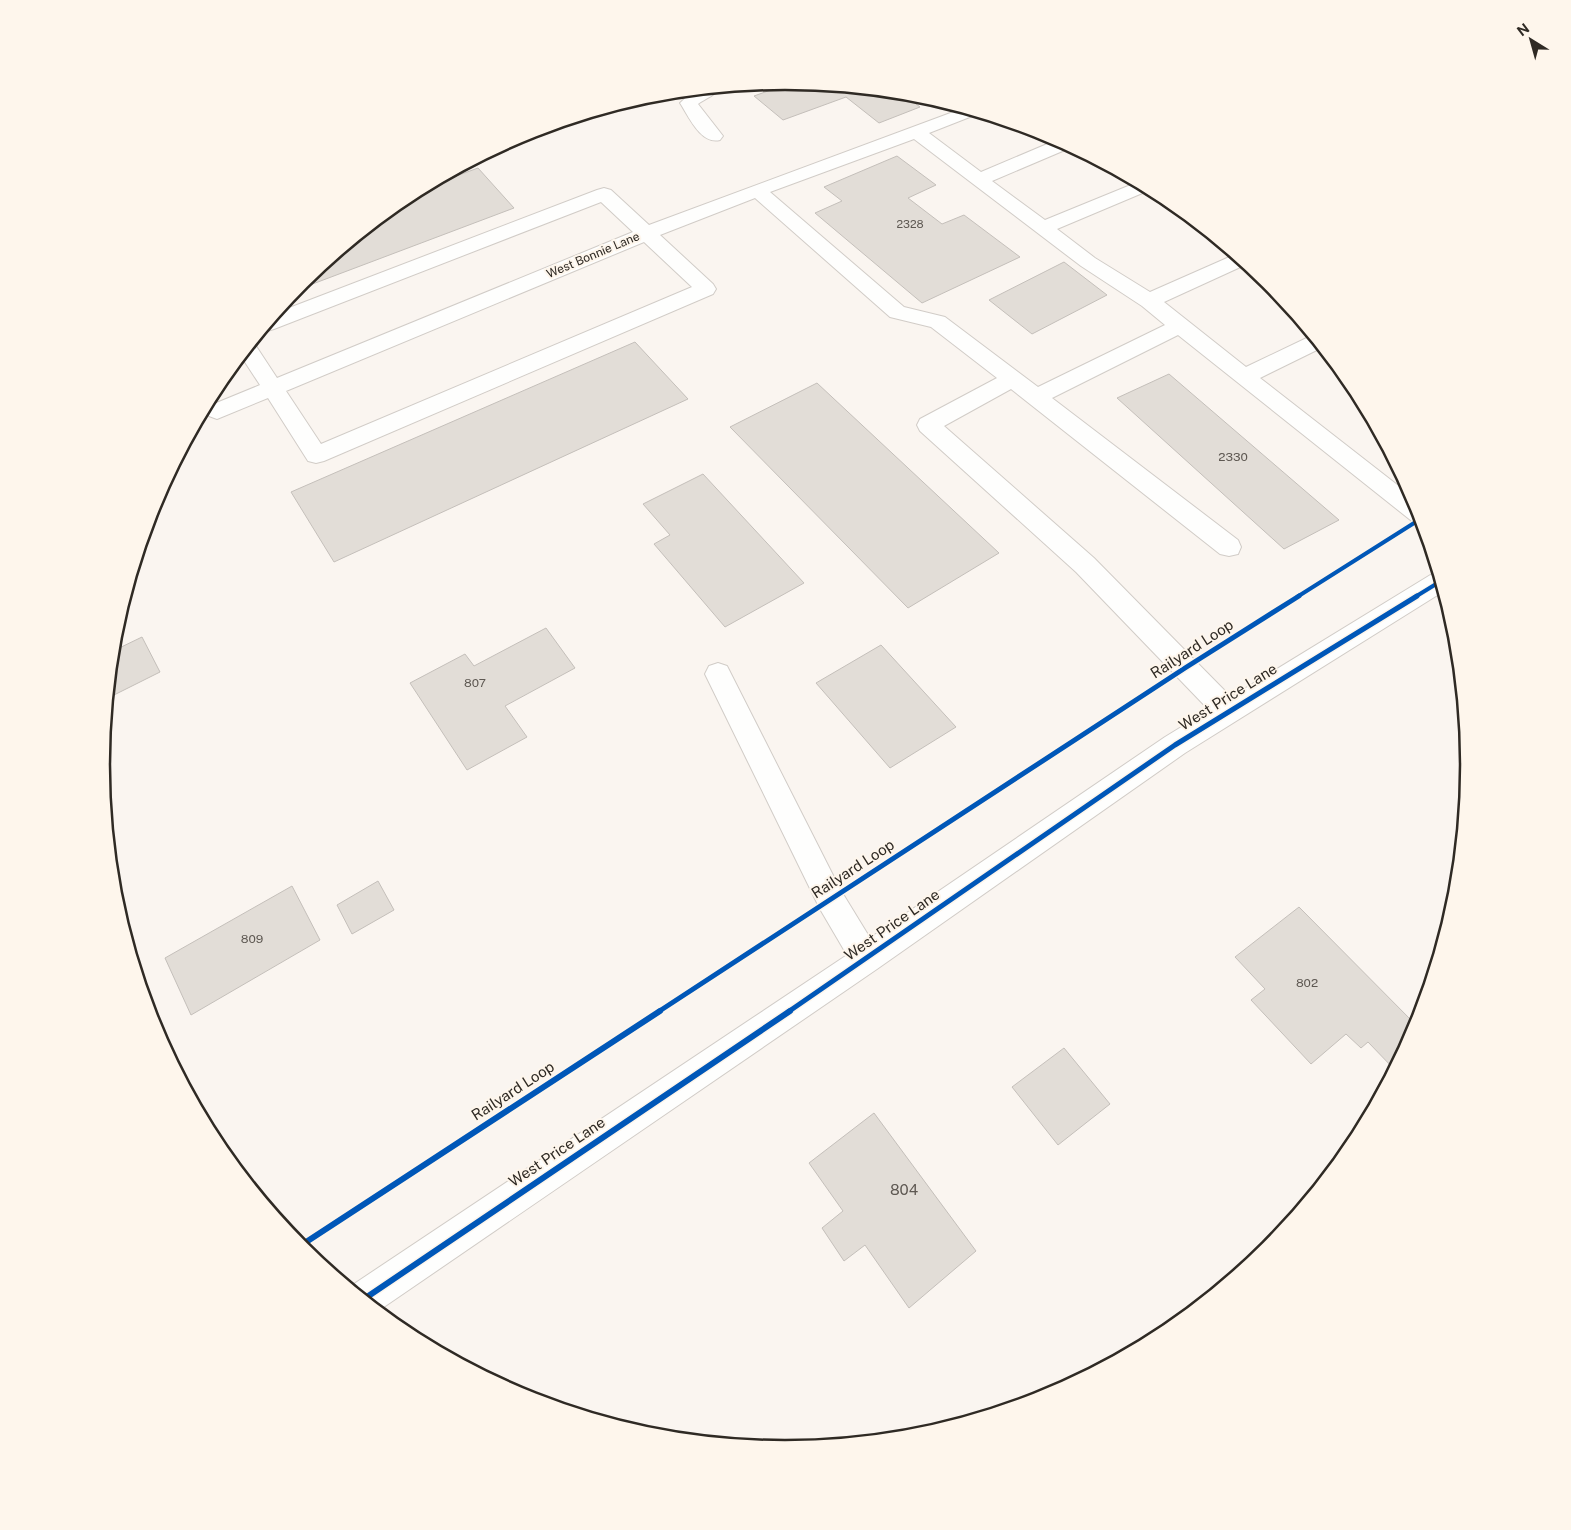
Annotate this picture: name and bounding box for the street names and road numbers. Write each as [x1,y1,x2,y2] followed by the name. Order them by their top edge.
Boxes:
[544,229,642,281] street label: West Bonnie Lane
[1147,616,1236,682] street label: Railyard Loop
[1176,660,1280,733] street label: West Price Lane
[808,836,897,902] street label: Railyard Loop
[841,885,943,964] street label: West Price Lane
[468,1058,557,1124] street label: Railyard Loop
[505,1113,608,1190] street label: West Price Lane

